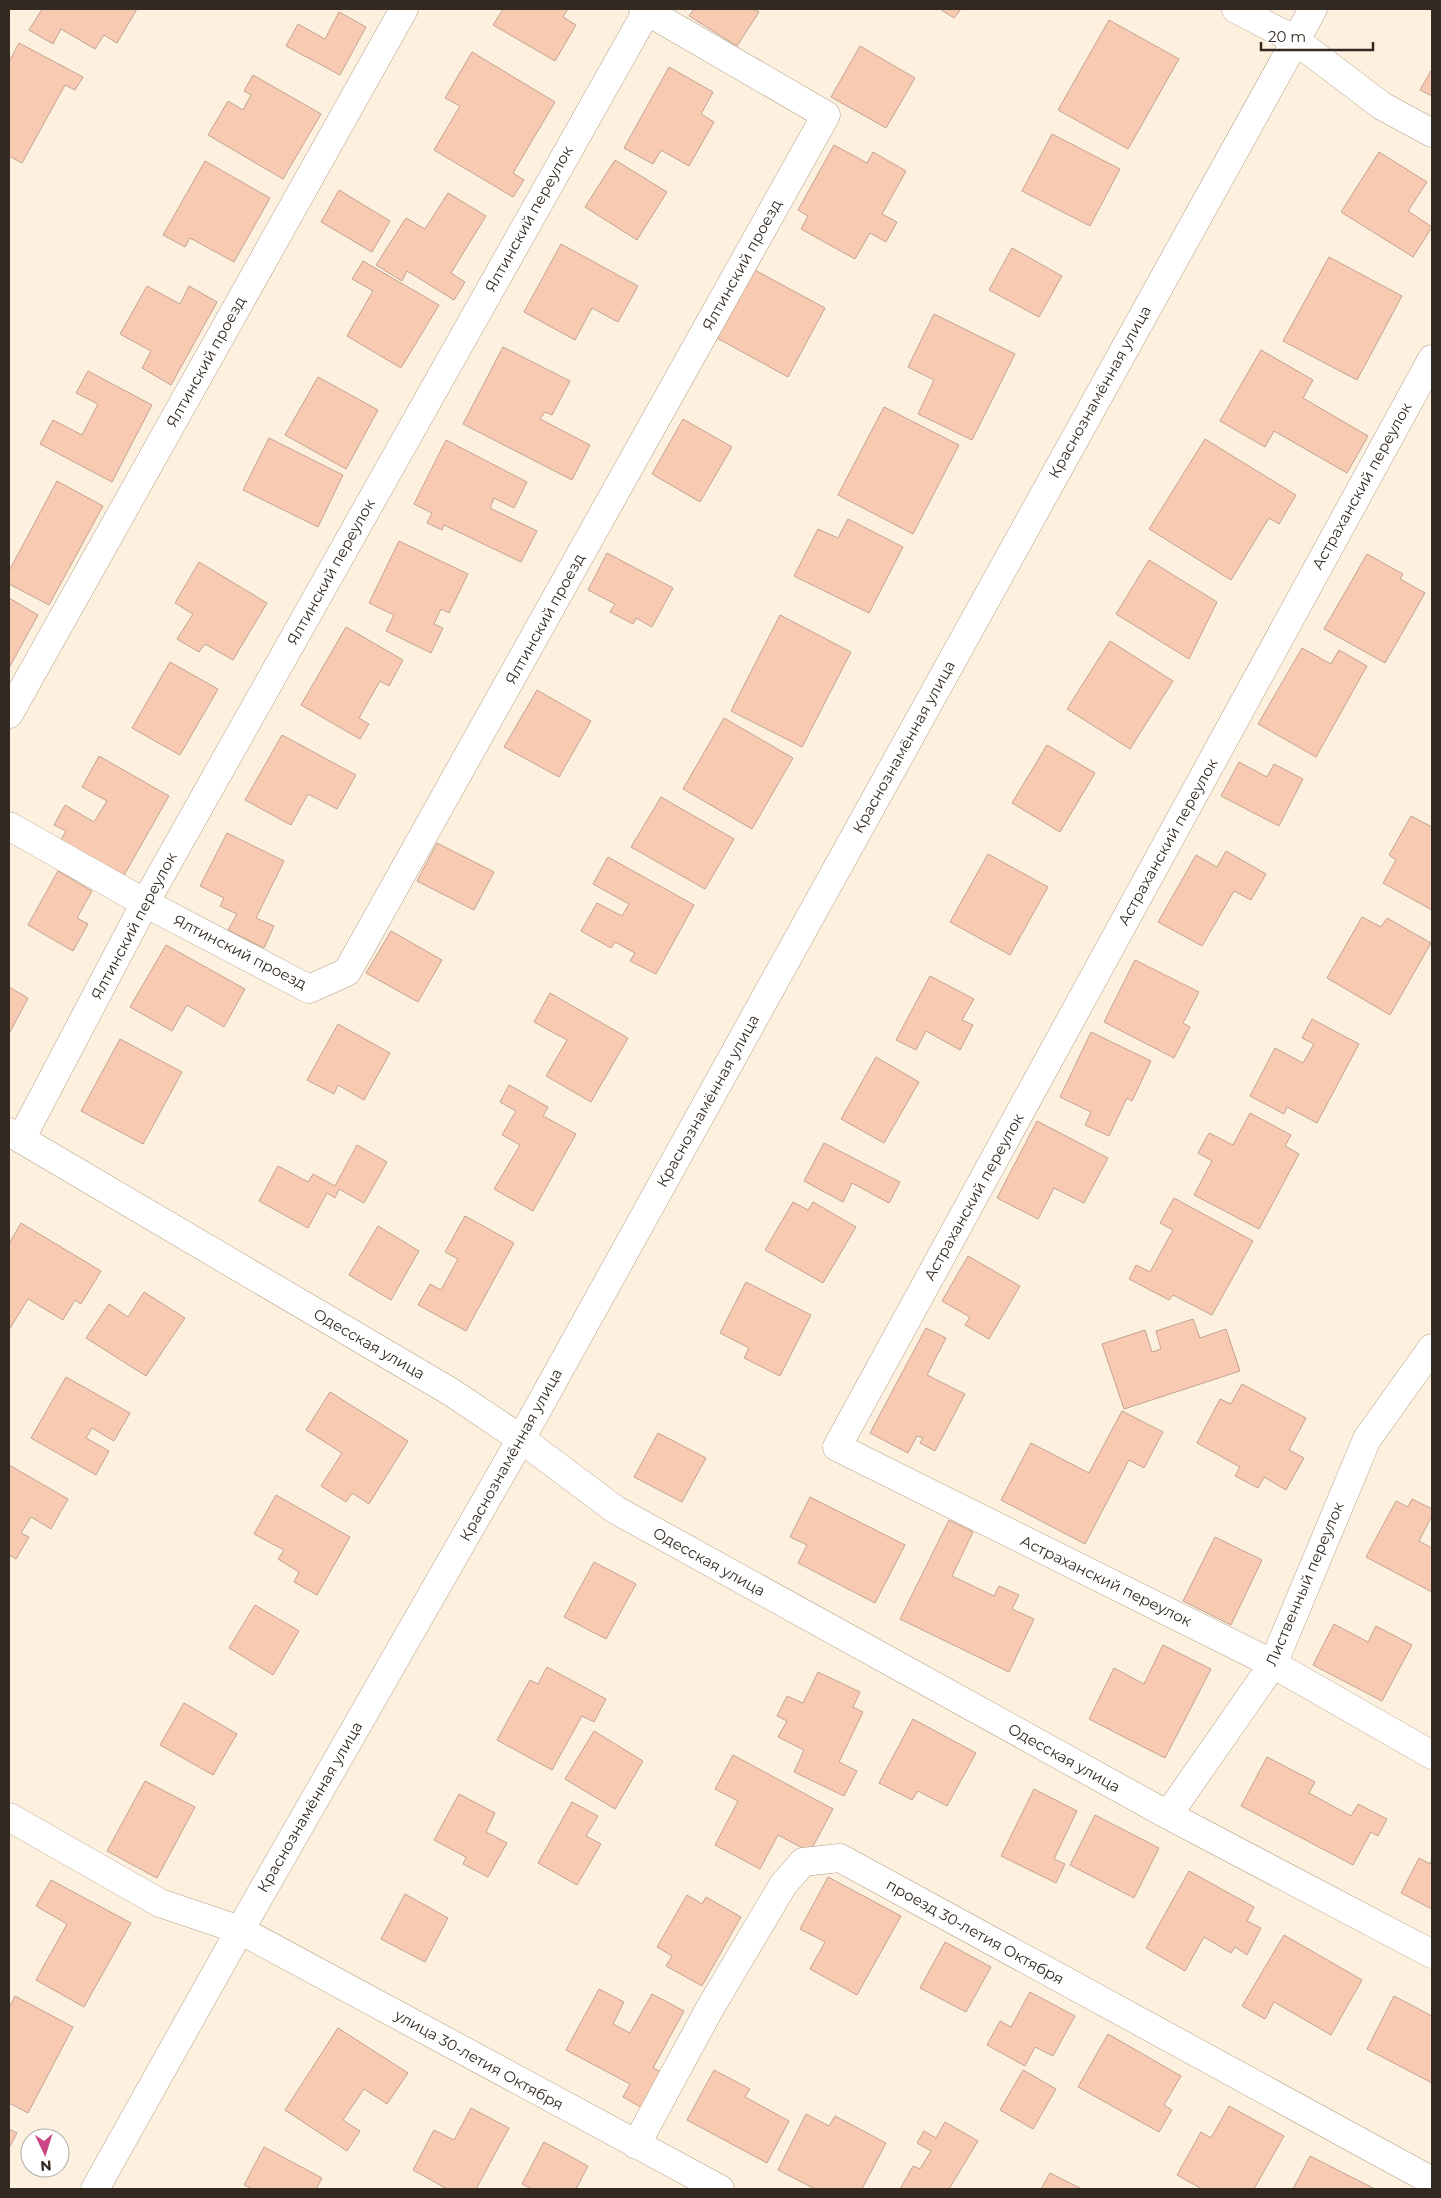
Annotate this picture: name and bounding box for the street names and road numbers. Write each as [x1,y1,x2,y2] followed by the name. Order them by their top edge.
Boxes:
[480,142,577,295] street label: Ялтинский переулок
[698,196,786,334] street label: Ялтинский проезд
[162,293,250,431] street label: Ялтинский проезд
[1044,302,1155,481] street label: Краснознамённая улица
[1308,399,1416,573] street label: Астраханский переулок
[282,495,379,648] street label: Ялтинский переулок
[501,550,589,688] street label: Ялтинский проезд
[848,657,959,836] street label: Краснознамённая улица
[1114,755,1222,929] street label: Астраханский переулок
[87,849,181,1003] street label: Ялтинский переулок
[171,910,310,993] street label: Ялтинский проезд
[652,1011,763,1190] street label: Краснознамённая улица
[920,1110,1028,1284] street label: Астраханский переулок
[310,1304,428,1383] street label: Одесская улица
[455,1365,566,1544] street label: Краснознамённая улица
[1261,1499,1348,1669] street label: Лиственный переулок
[650,1523,769,1600] street label: Одесская улица
[1017,1531,1195,1630] street label: Астраханский переулок
[253,1718,366,1896] street label: Краснознамённая улица
[1005,1719,1124,1796] street label: Одесская улица
[883,1875,1067,1988] street label: проезд 30-летия Октября
[391,2005,567,2114] street label: улица 30-летия Октября

